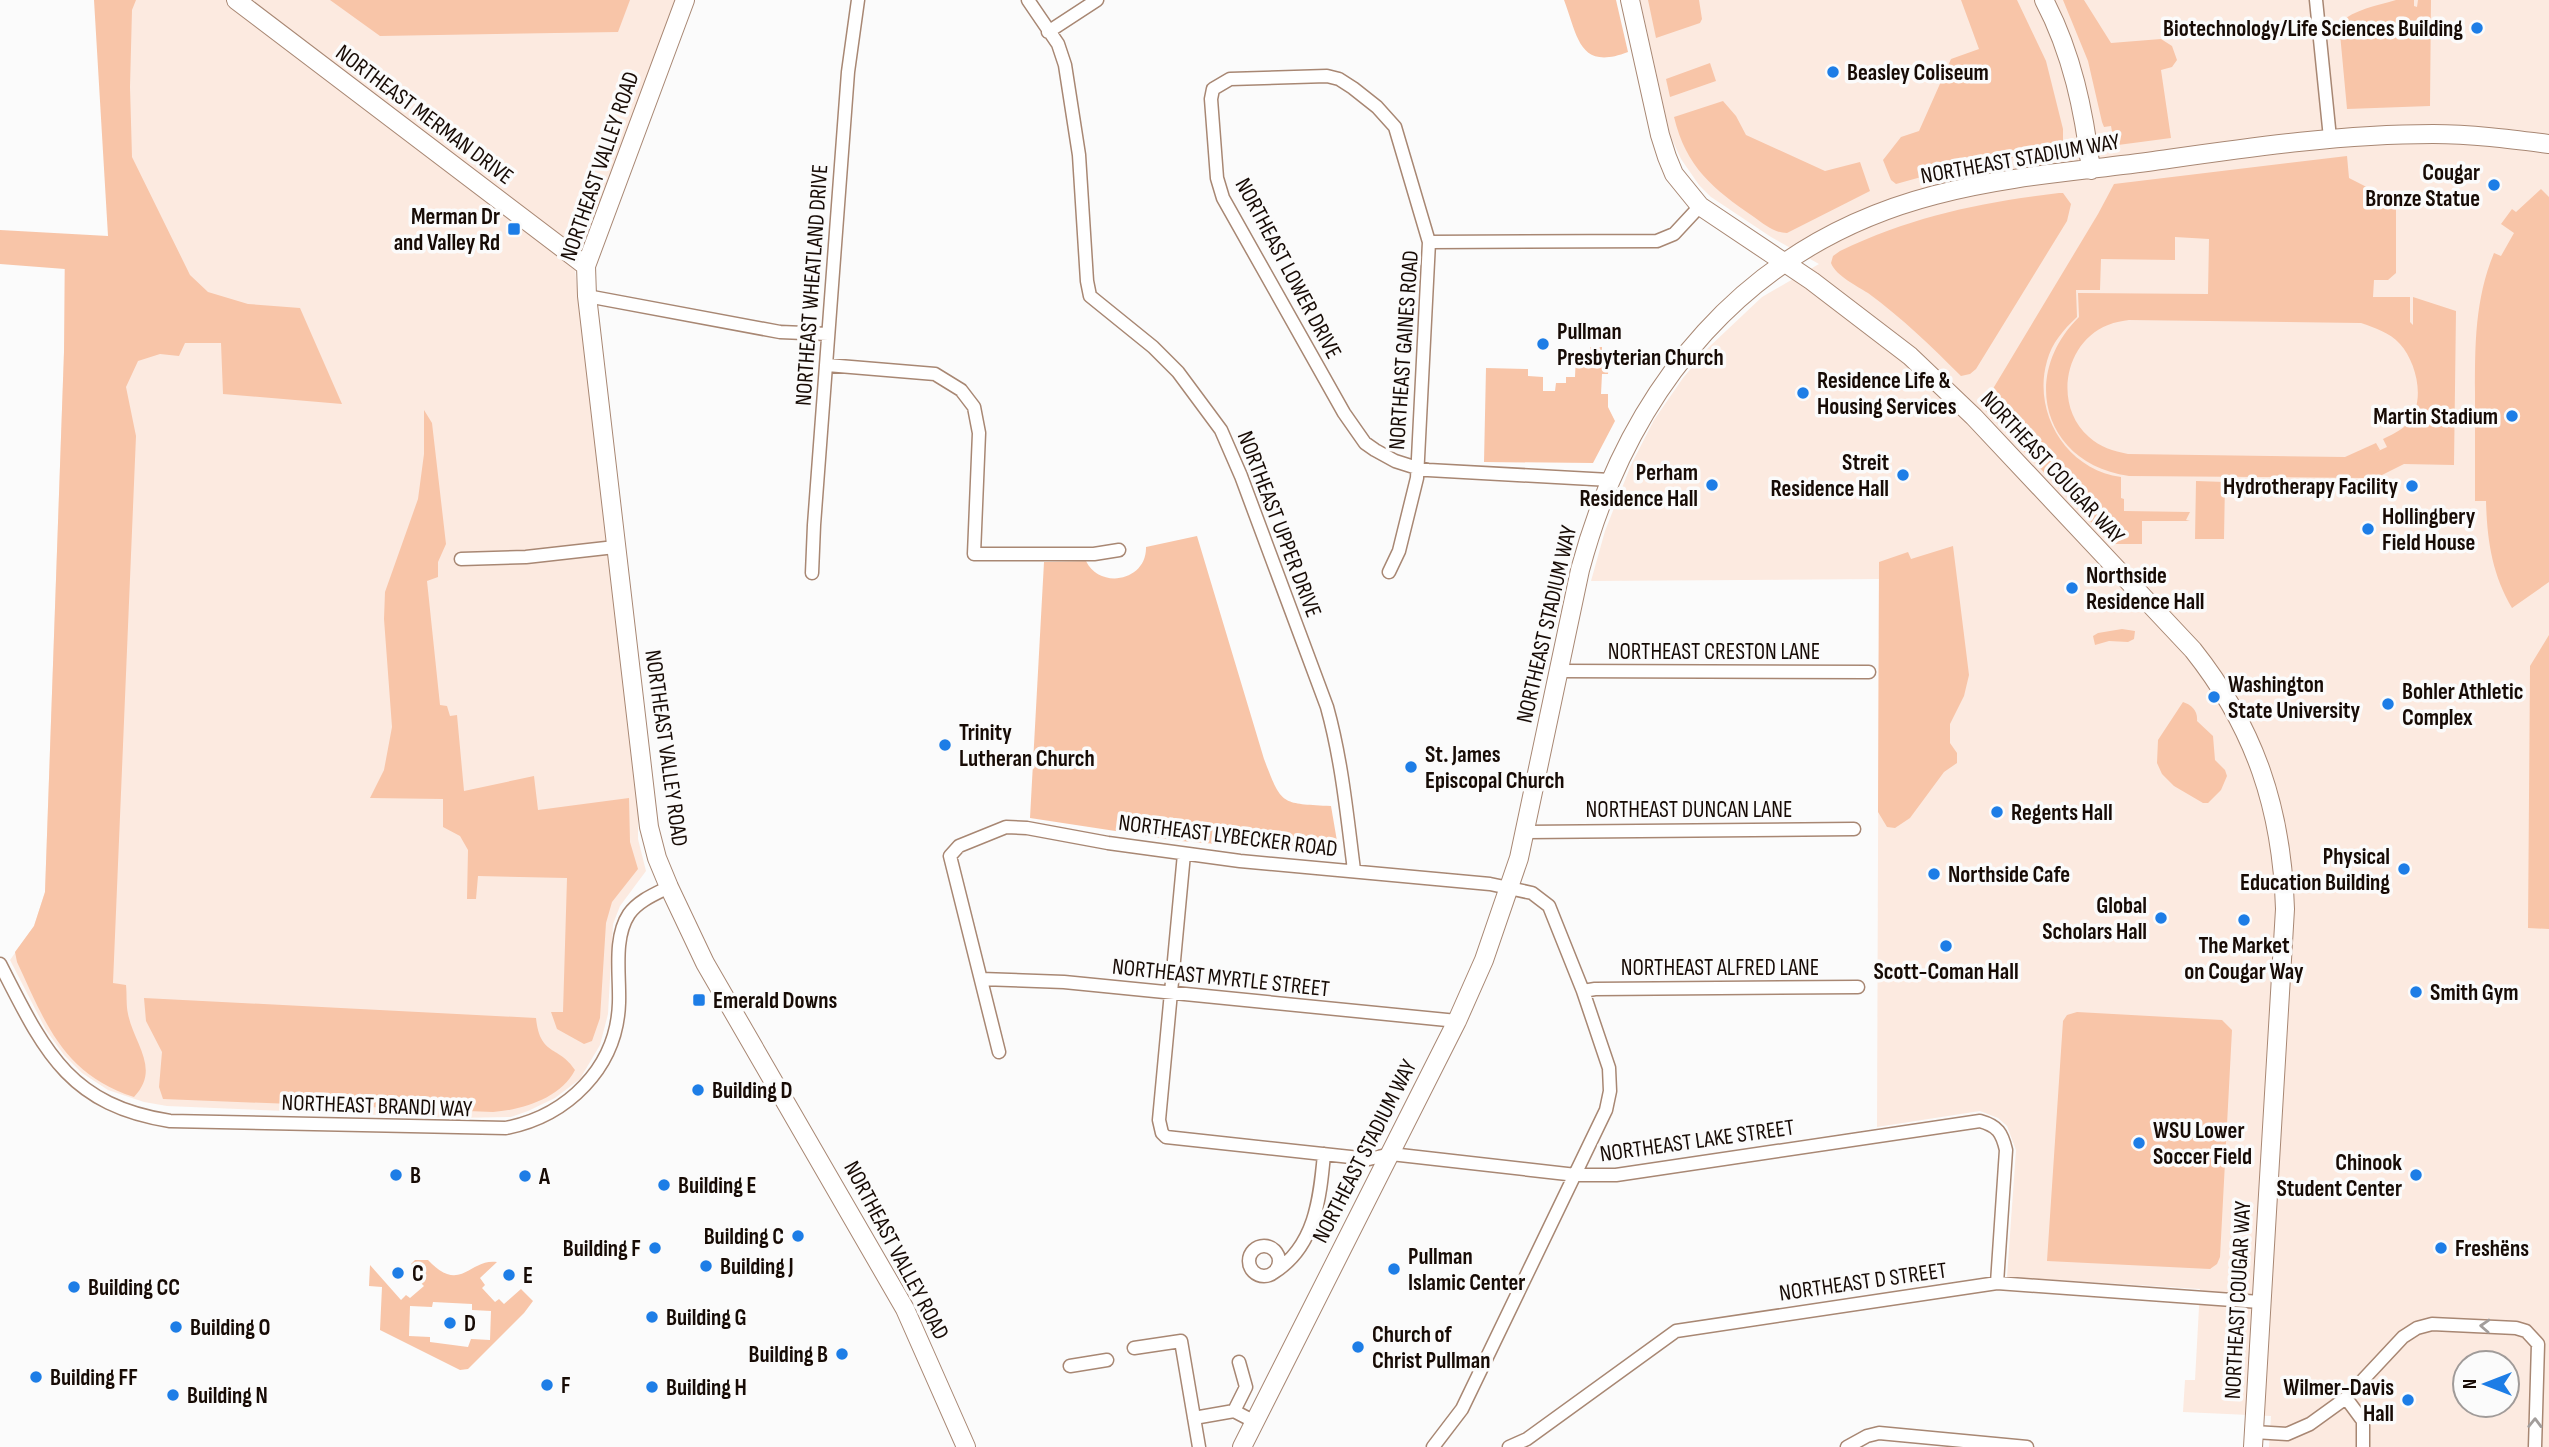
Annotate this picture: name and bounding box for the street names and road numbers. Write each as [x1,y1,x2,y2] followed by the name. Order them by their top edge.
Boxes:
[330,39,519,191] street label: NORTHEAST MERMAN DRIVE
[554,68,645,265] street label: NORTHEAST VALLEY ROAD
[1918,128,2122,190] street label: NORTHEAST STADIUM WAY
[790,163,834,407] street label: NORTHEAST WHEATLAND DRIVE
[1229,173,1348,364] street label: NORTHEAST LOWER DRIVE
[1383,249,1425,451] street label: NORTHEAST GAINES ROAD
[1974,386,2130,550] street label: NORTHEAST COUGAR WAY
[1231,427,1327,621] street label: NORTHEAST UPPER DRIVE
[1511,522,1583,726] street label: NORTHEAST STADIUM WAY
[1608,638,1820,666] street label: NORTHEAST CRESTON LANE
[638,648,694,848] street label: NORTHEAST VALLEY ROAD
[1586,796,1792,824] street label: NORTHEAST DUNCAN LANE
[1117,809,1339,863] street label: NORTHEAST LYBECKER ROAD
[1111,953,1331,1003] street label: NORTHEAST MYRTLE STREET
[1621,954,1819,982] street label: NORTHEAST ALFRED LANE
[1307,1055,1423,1248] street label: NORTHEAST STADIUM WAY
[281,1089,473,1123] street label: NORTHEAST BRANDI WAY
[1598,1113,1796,1169] street label: NORTHEAST LAKE STREET
[837,1156,955,1345] street label: NORTHEAST VALLEY ROAD
[2219,1200,2257,1400] street label: NORTHEAST COUGAR WAY
[1777,1256,1949,1308] street label: NORTHEAST D STREET

